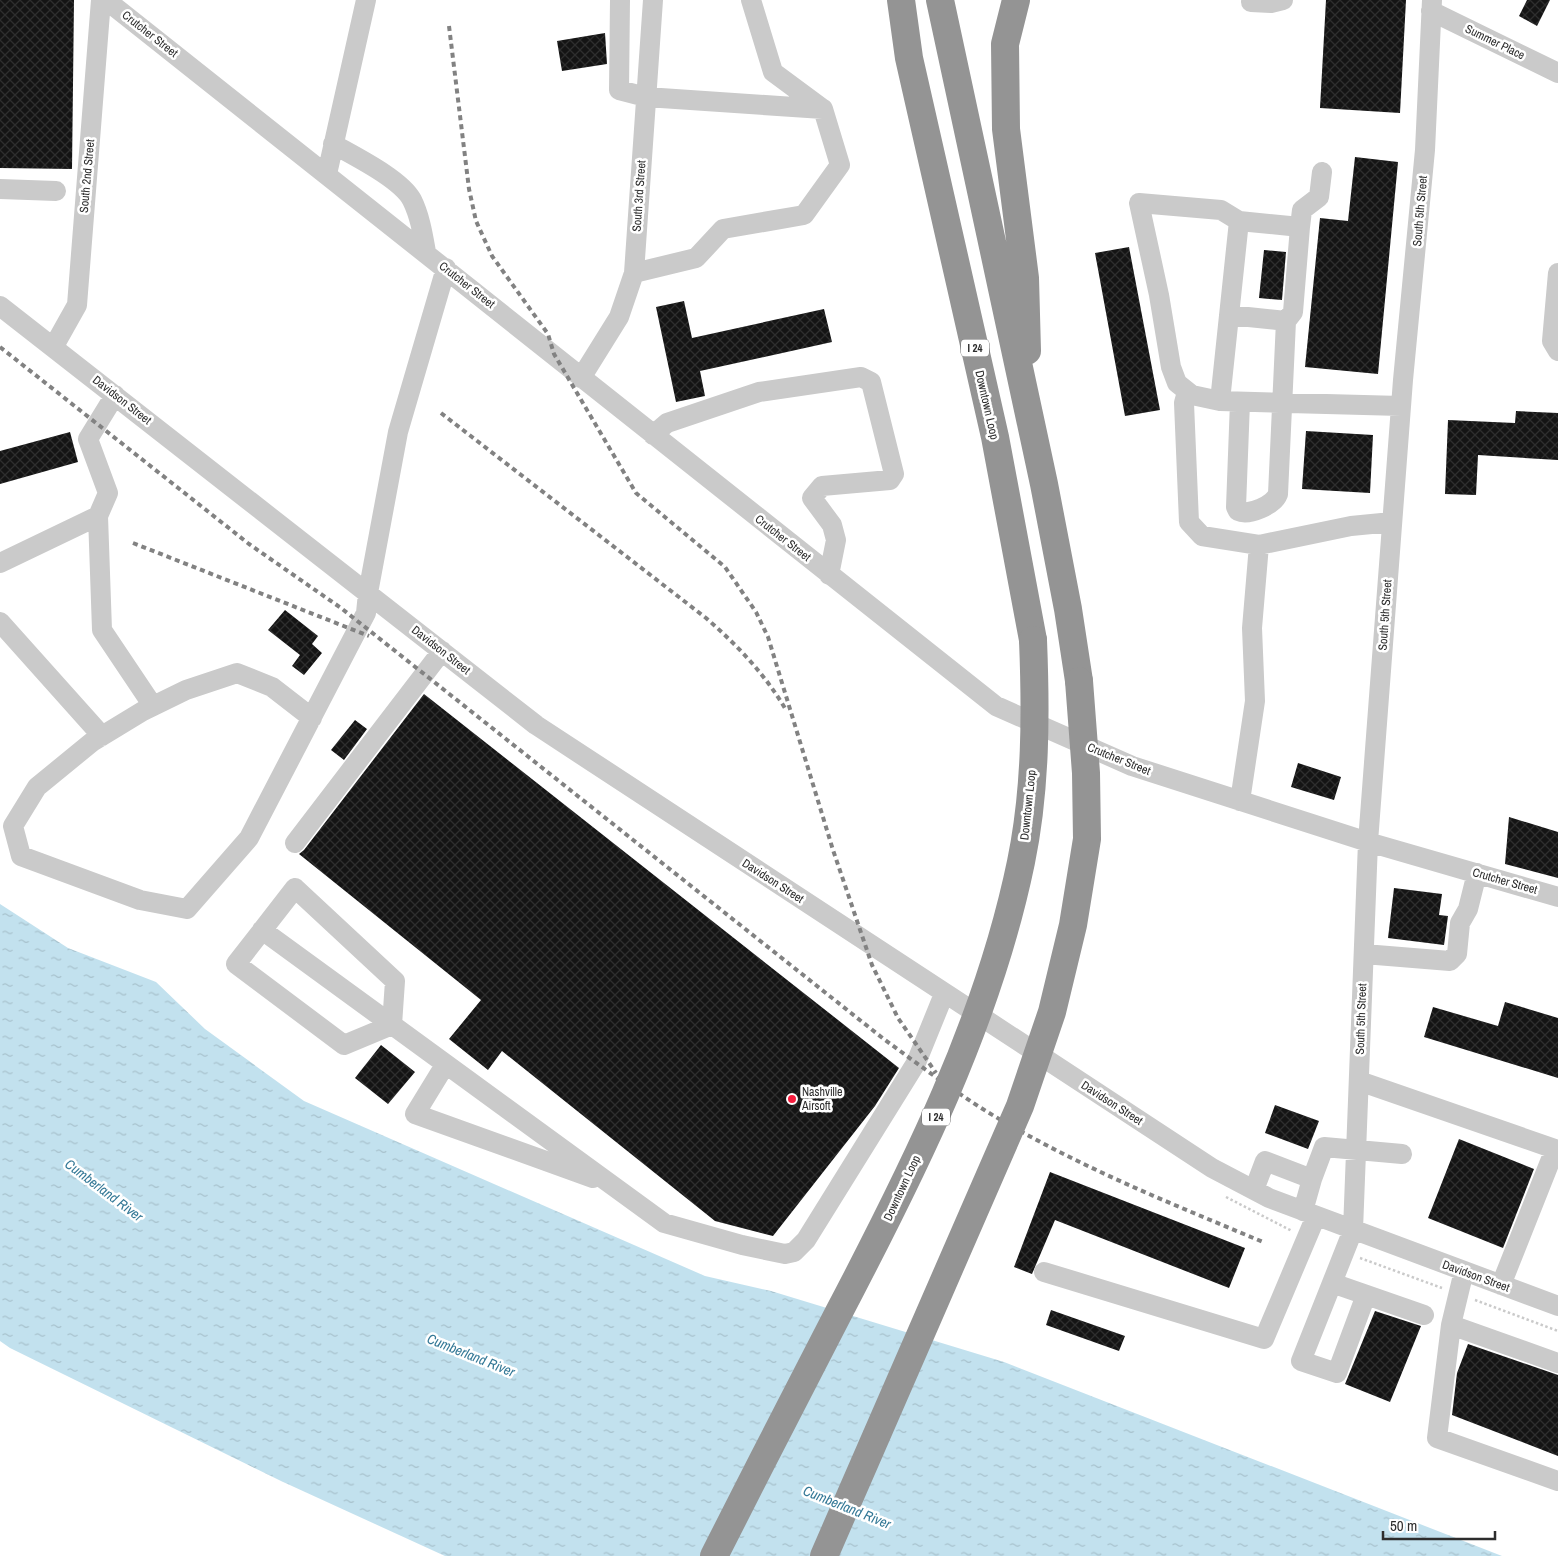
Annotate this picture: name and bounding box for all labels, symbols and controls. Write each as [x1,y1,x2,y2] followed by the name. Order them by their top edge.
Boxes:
[119,7,181,61] street label: Crutcher Street
[1462,21,1528,63] street label: Summer Place
[76,138,98,213] street label: South 2nd Street
[629,159,649,232] street label: South 3rd Street
[1409,175,1431,247] street label: South 5th Street
[436,258,498,312] street label: Crutcher Street
[961,339,989,356] road number: I 24
[971,369,1003,441] street label: Downtown Loop
[89,372,155,428] street label: Davidson Street
[752,511,814,565] street label: Crutcher Street
[1375,579,1395,651] street label: South 5th Street
[408,622,474,678] street label: Davidson Street
[1085,739,1153,779] street label: Crutcher Street
[1016,769,1040,841] street label: Downtown Loop
[739,855,807,907] street label: Davidson Street
[1471,864,1540,898] street label: Crutcher Street
[1352,983,1370,1055] street label: South 5th Street
[1078,1077,1146,1129] street label: Davidson Street
[801,1084,842,1114] place label: Nashville Airsoft
[786,1093,798,1105] marker: Nashville Airsoft
[922,1108,950,1126] road number: I 24
[880,1153,924,1223] street label: Downtown Loop
[61,1155,148,1226] water label: Cumberland River
[1440,1256,1512,1296] street label: Davidson Street
[424,1329,519,1381] water label: Cumberland River
[800,1481,895,1533] water label: Cumberland River
[1383,1508,1496,1540] scale bar
[1390,1515,1417,1536] text: 50 m

